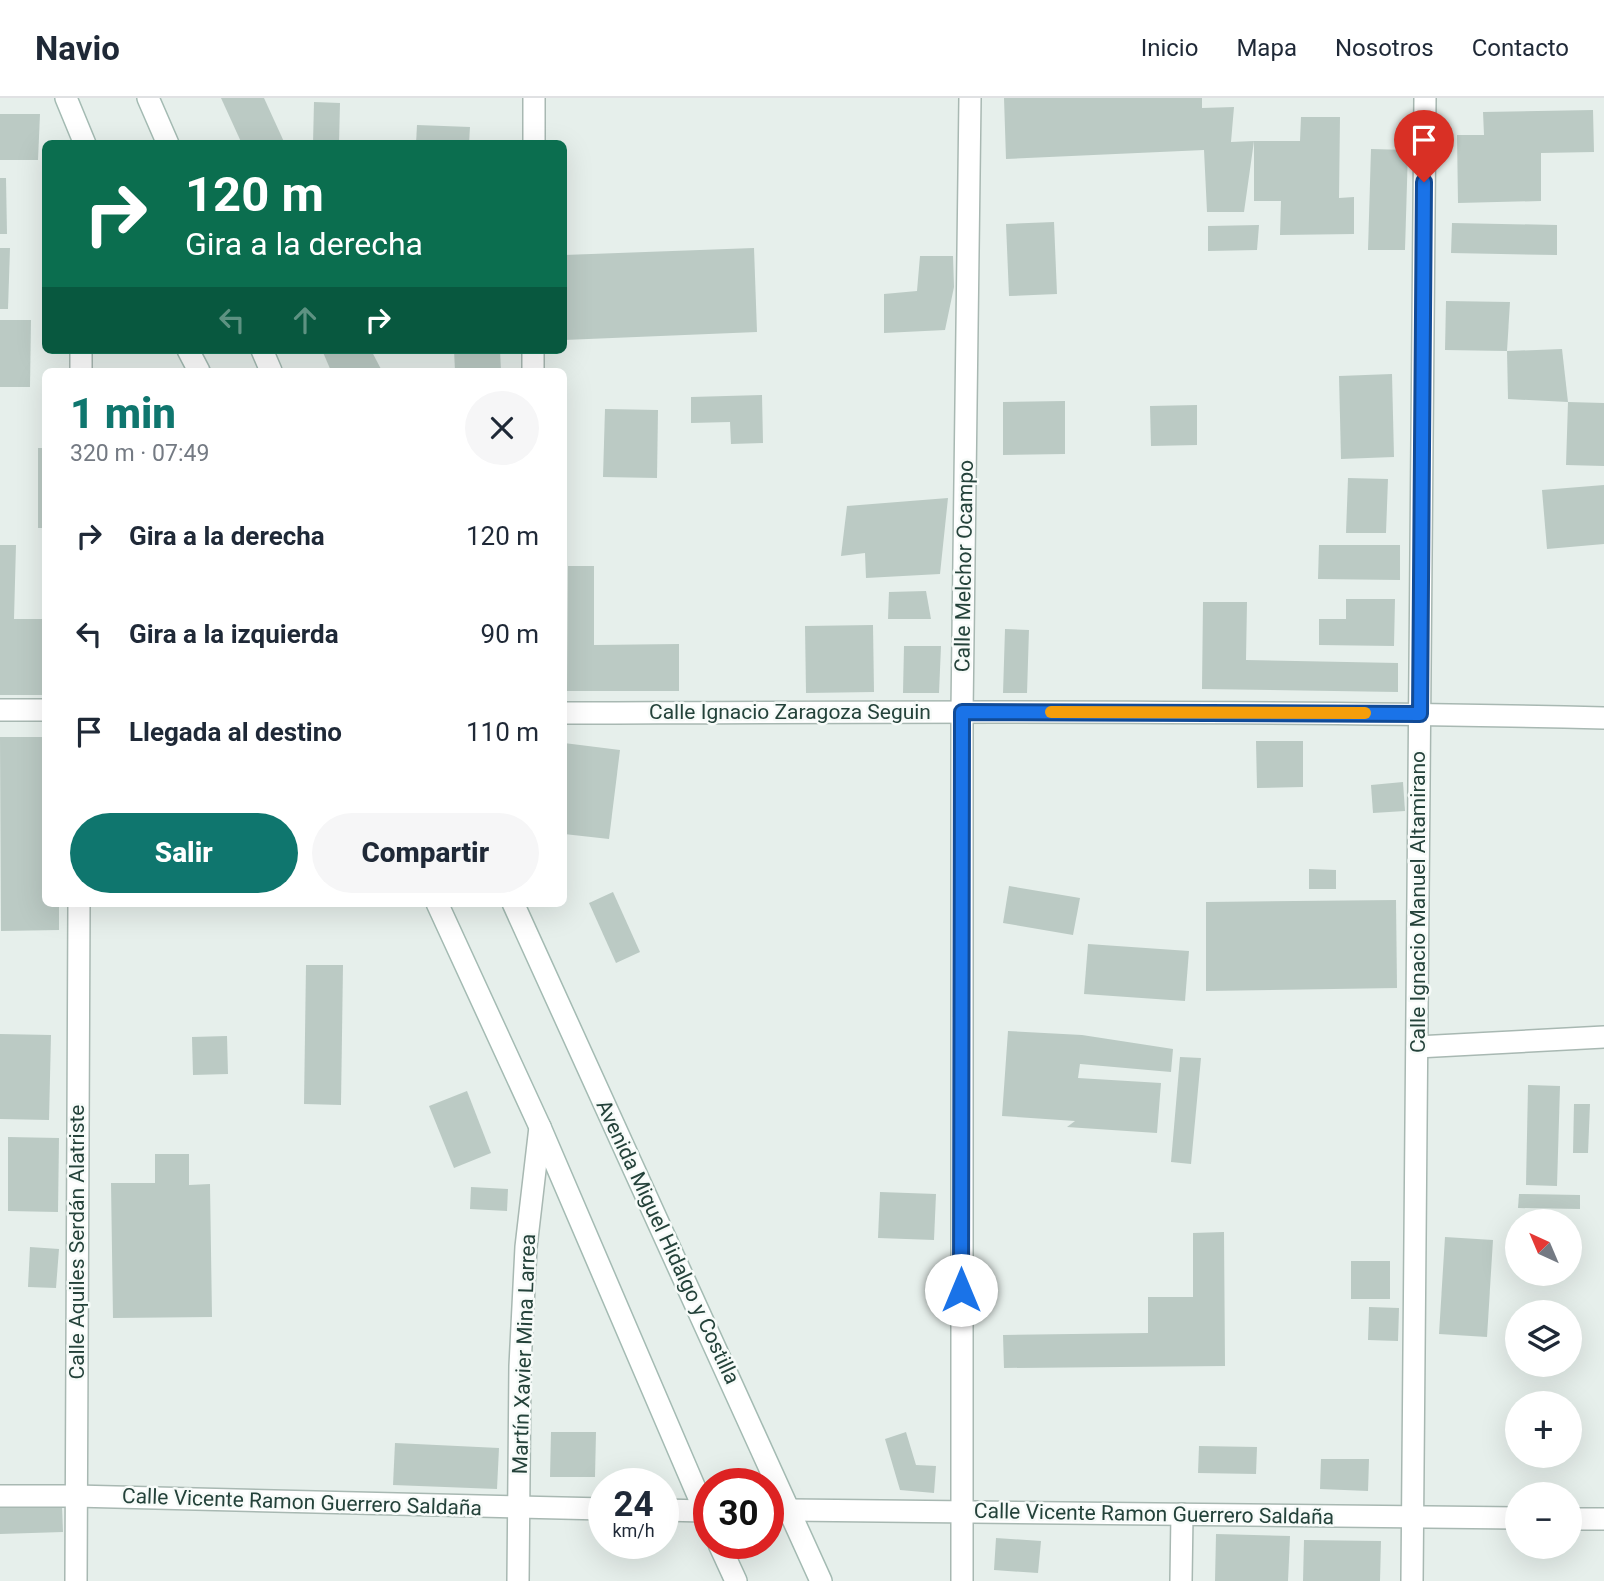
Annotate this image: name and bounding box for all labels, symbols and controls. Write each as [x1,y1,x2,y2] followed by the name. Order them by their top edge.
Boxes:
[35,29,120,68] text: Navio
[1141,34,1198,62] text: Inicio
[1236,34,1297,62] text: Mapa
[1335,34,1434,62] text: Nosotros
[1472,34,1569,62] text: Contacto
[1394,110,1454,182] pin
[1405,121,1443,159] icon: arrive
[185,166,324,223] text: 120 m
[70,168,161,259] icon: right
[185,225,423,263] text: Gira a la derecha
[213,301,251,339] icon: left
[286,301,324,339] icon: ahead
[359,301,397,339] icon: right
[70,389,176,438] text: 1 min
[465,391,539,465] button: close
[70,440,209,467] text: 320 m · 07:49
[950,460,978,672] street label: Calle Melchor Ocampo
[70,517,108,555] icon: right
[129,521,325,551] text: Gira a la derecha
[466,521,539,551] text: 120 m
[70,615,108,653] icon: left
[129,619,339,649] text: Gira a la izquierda
[481,619,539,649] text: 90 m
[649,700,931,724] street label: Calle Ignacio Zaragoza Seguin
[70,713,108,751] icon: arrive
[129,717,342,747] text: Llegada al destino
[466,717,539,747] text: 110 m
[1406,751,1430,1053] street label: Calle Ignacio Manuel Altamirano
[70,813,298,893] button: Salir
[312,813,539,893] button: Compartir
[592,1096,744,1388] street label: Avenida Miguel Hidalgo y Costilla
[65,1104,89,1380] street label: Calle Aquiles Serdán Alatriste
[1505,1209,1582,1286] north arrow
[1505,1209,1582,1559] map controls
[508,1233,540,1475] street label: Martín Xavier Mina Larrea
[924,1253,998,1327] position arrow
[1505,1300,1582,1377] button: layers
[1505,1391,1582,1468] button: +
[693,1468,784,1559] speed limit sign: 30
[1505,1482,1582,1559] button: −
[122,1484,482,1520] street label: Calle Vicente Ramon Guerrero Saldaña
[613,1484,654,1525] text: 24
[974,1499,1334,1529] street label: Calle Vicente Ramon Guerrero Saldaña
[612,1520,655,1541] text: km/h

